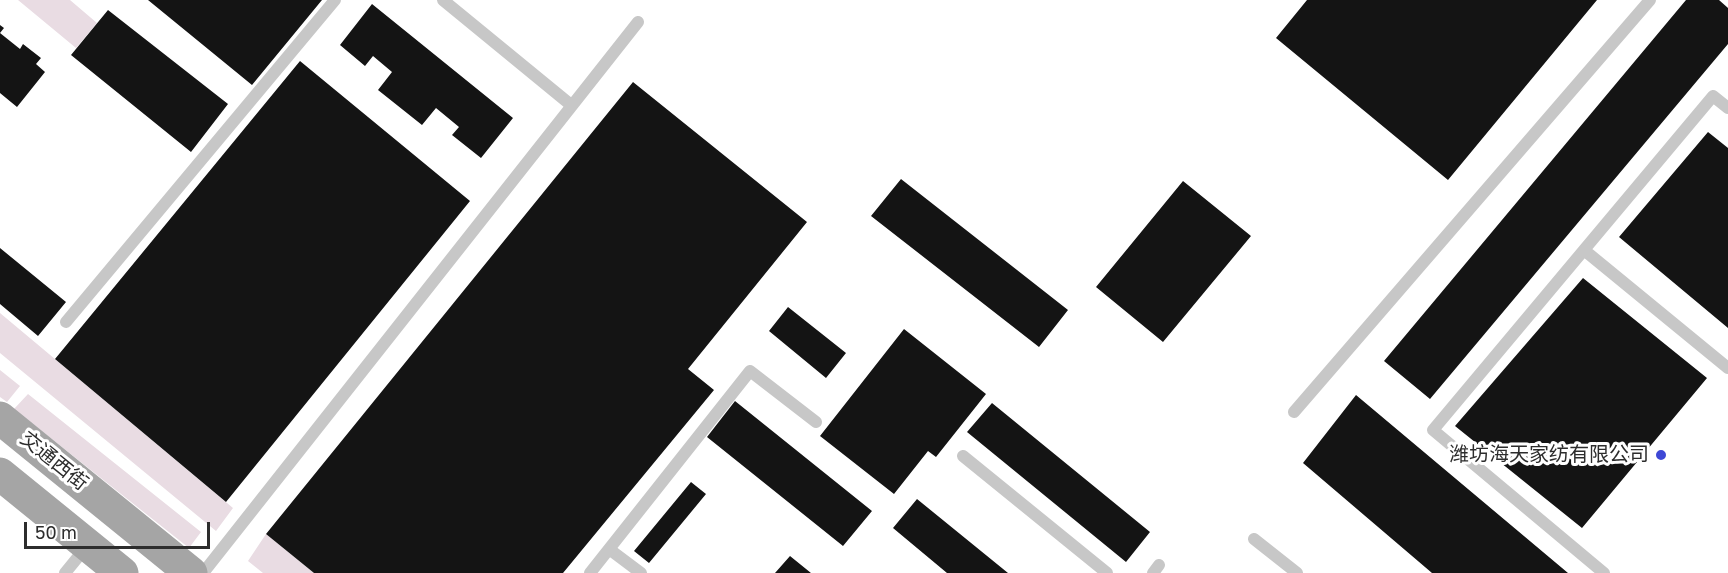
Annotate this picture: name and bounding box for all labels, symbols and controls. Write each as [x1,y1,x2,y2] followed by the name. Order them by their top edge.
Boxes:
[15,427,93,495] street label: 交通西街
[1449,443,1649,467] place label: 潍坊海天家纺有限公司
[1654,448,1668,462] marker: 潍坊海天家纺有限公司
[27,510,213,548] scale bar
[35,521,77,543] text: 50 m

